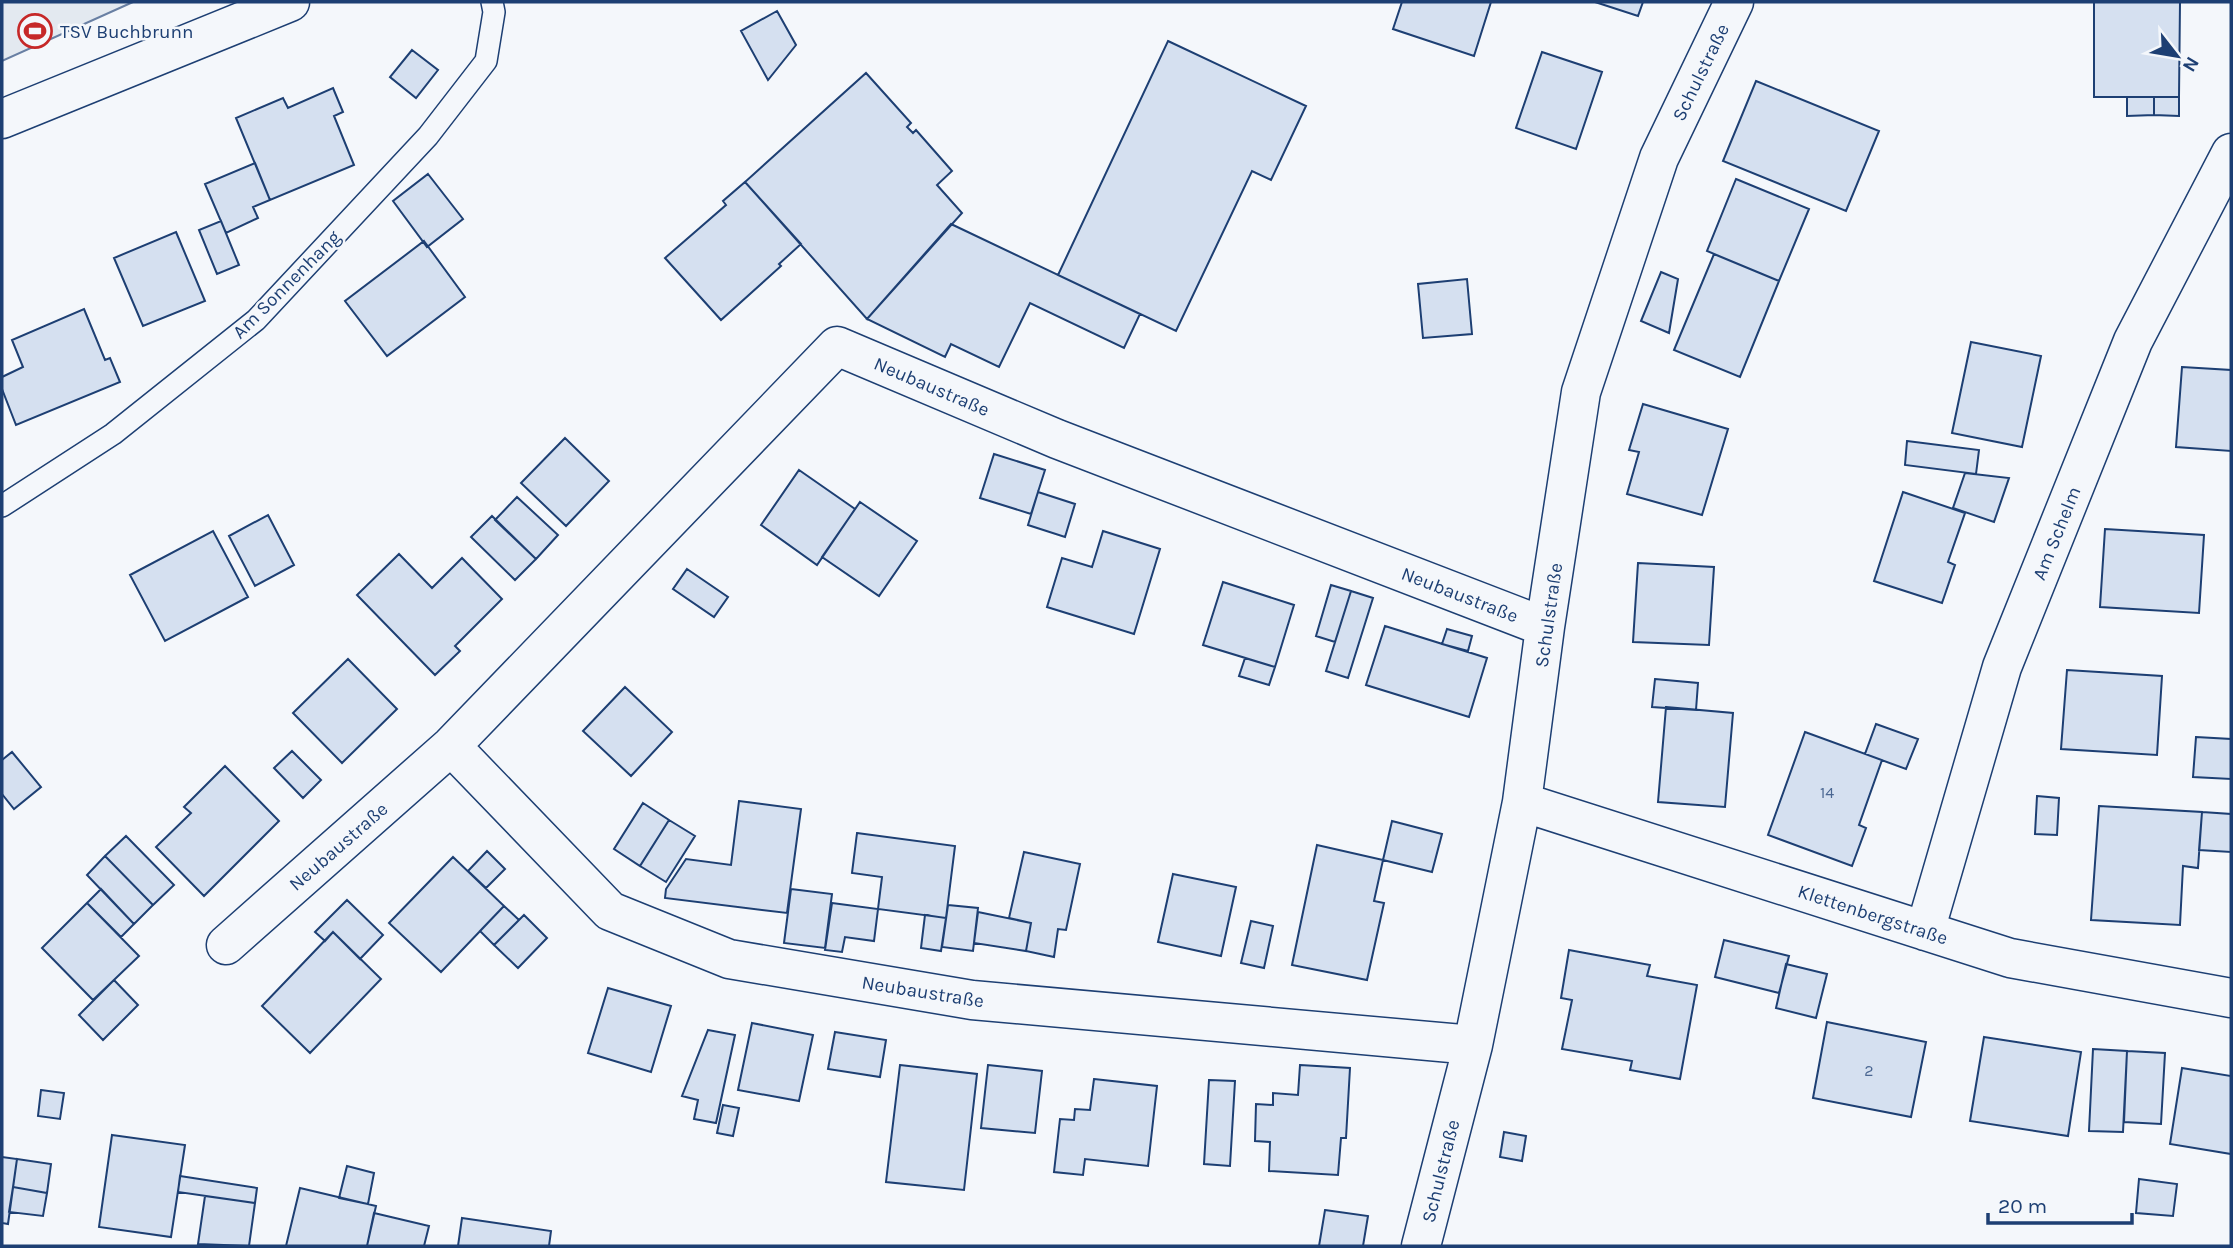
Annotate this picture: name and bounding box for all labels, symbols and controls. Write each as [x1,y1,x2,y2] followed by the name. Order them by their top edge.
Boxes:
[16,12,54,50] sports icon: TSV Buchbrunn
[1668,20,1734,125] street label: Schulstraße
[60,21,193,43] place label: TSV Buchbrunn
[2142,21,2212,91] north arrow
[2178,53,2204,76] text: N
[228,226,345,343] street label: Am Sonnenhang
[871,353,993,421] street label: Neubaustraße
[2028,483,2086,583] street label: Am Schelm
[1531,561,1567,669] street label: Schulstraße
[1398,563,1521,627] street label: Neubaustraße
[1820,783,1834,802] house number: 14
[285,798,392,896] street label: Neubaustraße
[1795,880,1950,950] street label: Klettenbergstraße
[860,971,985,1013] street label: Neubaustraße
[1864,1061,1874,1080] house number: 2
[1418,1117,1464,1225] street label: Schulstraße
[1988,1182,2132,1226] scale bar
[1998,1194,2047,1218] text: 20 m

